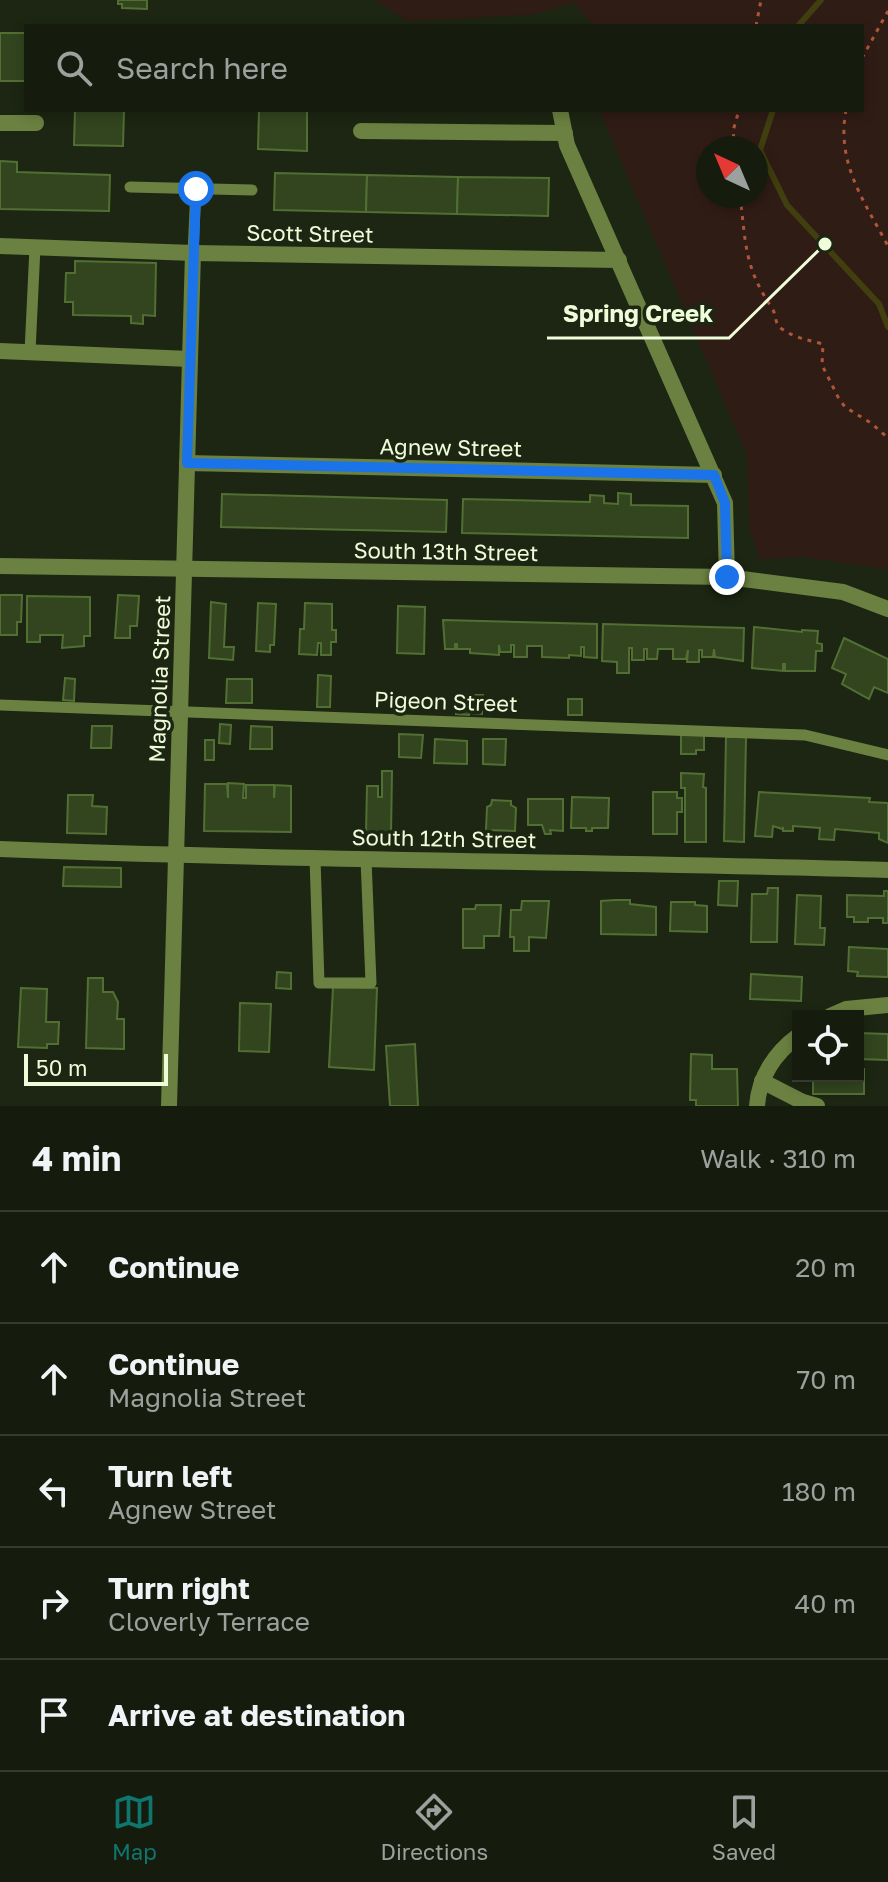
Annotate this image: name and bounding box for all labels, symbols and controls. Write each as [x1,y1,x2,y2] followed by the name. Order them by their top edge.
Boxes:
[24,24,864,112] search box
[52,46,96,90] icon: search
[116,50,288,86] text: Search here
[696,136,768,208] north arrow
[178,171,214,207] route start
[246,218,374,248] street label: Scott Street
[547,290,729,338] callout: Spring Creek
[563,298,713,327] text: Spring Creek
[379,432,523,462] street label: Agnew Street
[353,536,539,566] street label: South 13th Street
[709,559,745,595] route end
[143,595,175,763] street label: Magnolia Street
[374,685,518,717] street label: Pigeon Street
[351,823,537,853] street label: South 12th Street
[792,1010,864,1082] map controls
[792,1010,864,1082] button: locate
[24,1050,168,1086] scale bar
[36,1054,87,1081] text: 50 m
[32,1138,121,1178] text: 4 min
[700,1143,856,1174] text: Walk · 310 m
[32,1245,76,1289] icon: ahead
[108,1249,239,1285] text: Continue
[795,1252,856,1283] text: 20 m
[108,1346,239,1382] text: Continue
[32,1357,76,1401] icon: ahead
[797,1364,856,1395] text: 70 m
[108,1382,306,1413] text: Magnolia Street
[108,1458,233,1494] text: Turn left
[32,1469,76,1513] icon: left
[782,1476,856,1507] text: 180 m
[108,1494,276,1525] text: Agnew Street
[108,1570,250,1606] text: Turn right
[32,1581,76,1625] icon: right
[795,1588,856,1619] text: 40 m
[108,1606,310,1637] text: Cloverly Terrace
[32,1693,76,1737] icon: arrive
[108,1697,405,1733] text: Arrive at destination
[112,1790,157,1865] tab: Map
[381,1790,488,1865] tab: Directions
[712,1790,776,1865] tab: Saved

